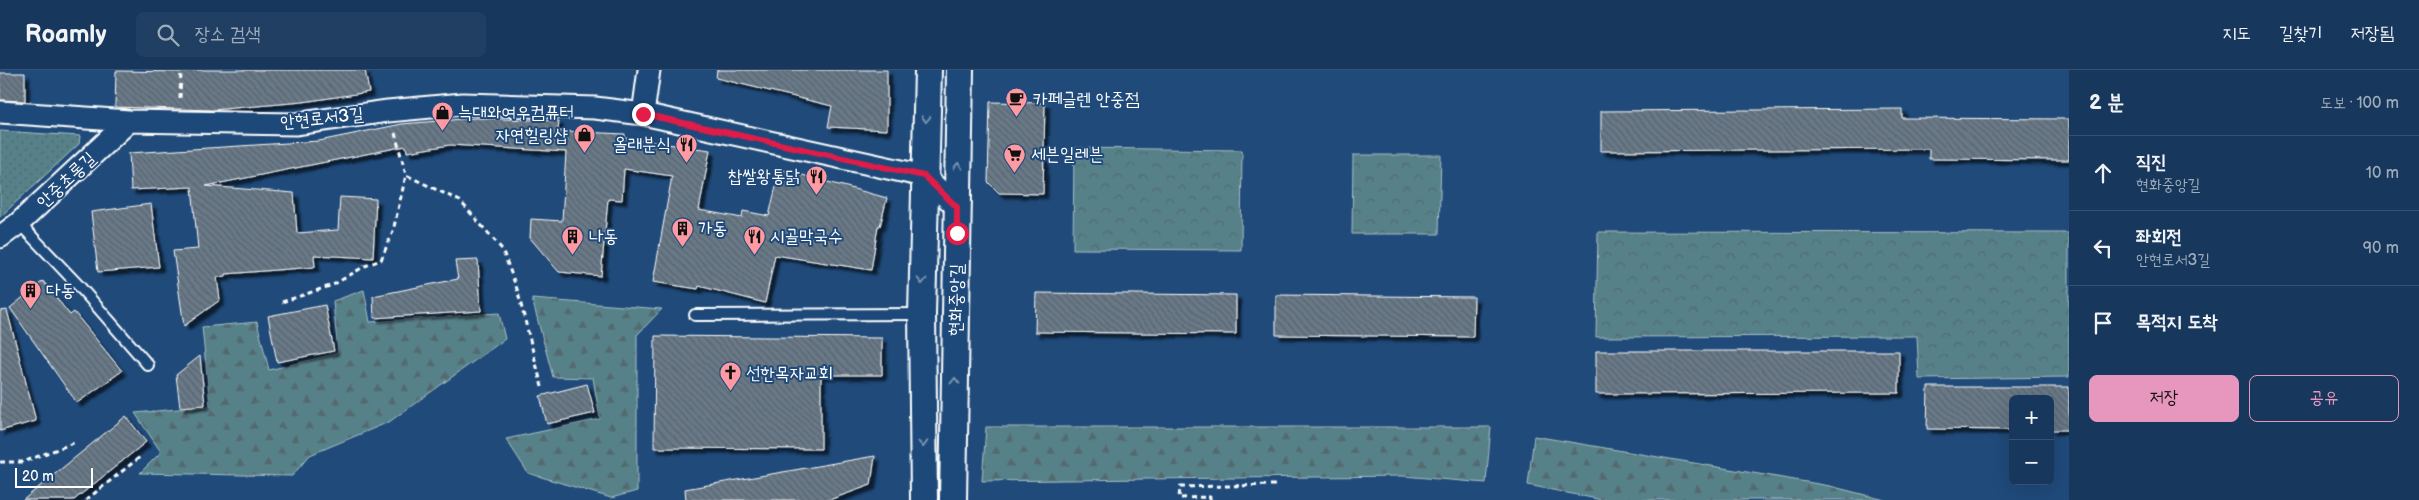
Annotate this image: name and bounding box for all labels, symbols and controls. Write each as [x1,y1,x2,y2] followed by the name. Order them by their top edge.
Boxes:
[136,12,486,57] search box
[25,20,106,49] text: Roamly
[154,21,182,49] icon: search
[194,23,261,46] text: 장소 검색
[2222,23,2251,44] text: 지도
[2279,23,2323,44] text: 길찾기
[2351,23,2394,44] text: 저장됨
[1005,87,1029,118] cafe icon: 카페글렌 안중점
[1033,89,1140,110] place label: 카페글렌 안중점
[2089,90,2124,115] text: 2 분
[2320,94,2399,113] text: 도보 · 100 m
[430,100,454,131] shop icon: 늑대와여우컴퓨터
[458,102,574,123] place label: 늑대와여우컴퓨터
[632,103,655,126] route end
[279,104,365,133] street label: 안현로서3길
[920,115,931,123] one-way arrow
[572,123,596,154] shop icon: 자연힐링샵
[496,125,569,146] place label: 자연힐링샵
[675,132,699,163] restaurant icon: 올래분식
[613,134,671,155] place label: 올래분식
[1003,142,1027,173] supermarket icon: 세븐일레븐
[1031,144,1103,165] place label: 세븐일레븐
[33,148,100,213] street label: 안중초롱길
[2136,151,2167,174] text: 직진
[2089,159,2117,187] icon: ahead
[953,162,963,170] one-way arrow
[804,164,828,195] restaurant icon: 찹쌀왕통닭
[2366,164,2399,183] text: 10 m
[728,166,801,187] place label: 찹쌀왕통닭
[2136,176,2200,195] text: 현화중앙길
[670,216,694,247] building icon: 가동
[698,218,727,239] place label: 가동
[946,222,969,245] route start
[561,224,585,255] building icon: 나동
[742,224,766,255] restaurant icon: 시골막국수
[589,226,618,247] place label: 나동
[770,226,842,247] place label: 시골막국수
[2136,226,2182,249] text: 좌회전
[2089,234,2117,262] icon: left
[2363,239,2399,258] text: 90 m
[2136,251,2210,270] text: 안현로서3길
[945,263,968,336] street label: 현화중앙길
[917,277,928,285] one-way arrow
[18,278,42,309] building icon: 다동
[46,280,75,301] place label: 다동
[2089,309,2117,337] icon: arrive
[2136,311,2218,334] text: 목적지 도착
[718,361,742,392] church icon: 선한목자교회
[746,363,833,384] place label: 선한목자교회
[2089,375,2239,422] button: 저장
[2249,375,2399,422] button: 공유
[949,377,960,385] one-way arrow
[2009,395,2054,485] map controls
[2009,395,2054,440] button: +
[918,440,928,448] one-way arrow
[2009,440,2054,485] button: −
[15,465,92,488] scale bar
[22,468,54,485] text: 20 m

